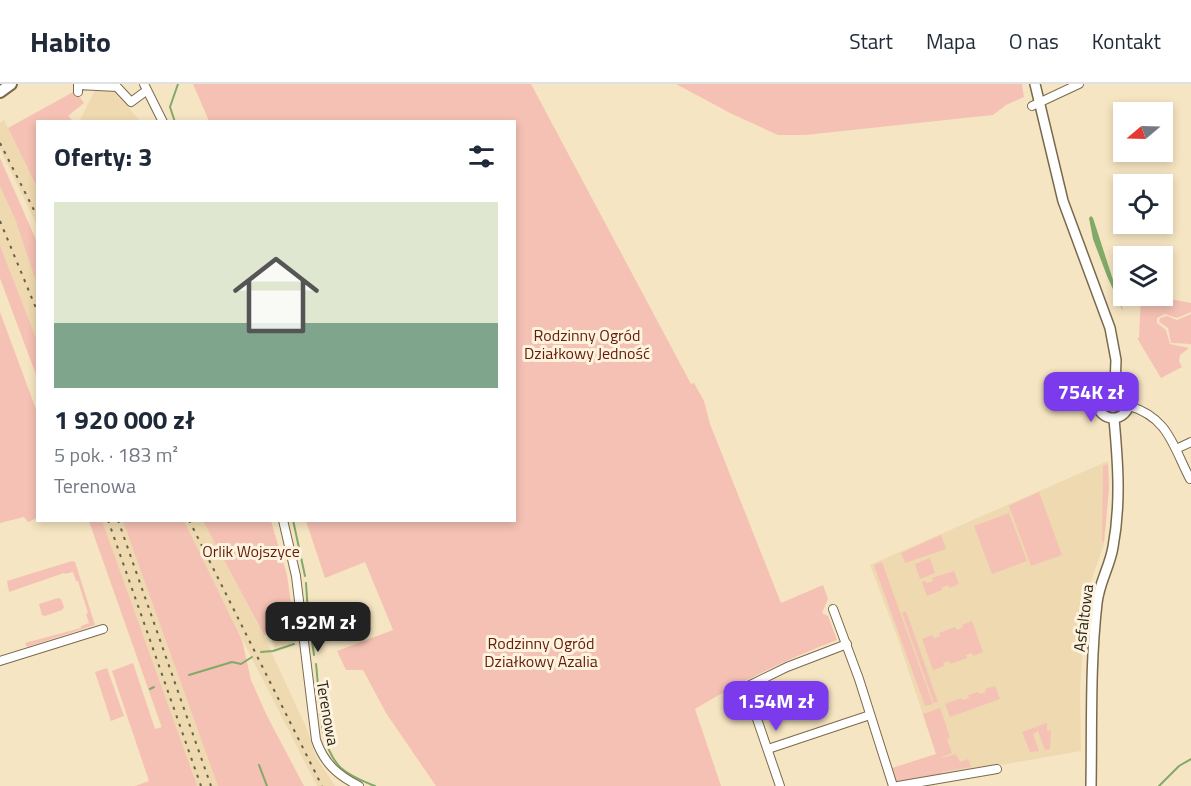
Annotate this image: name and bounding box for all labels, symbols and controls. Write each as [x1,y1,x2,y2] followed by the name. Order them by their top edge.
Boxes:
[30,20,111,63] text: Habito
[849,25,893,57] text: Start
[926,25,976,57] text: Mapa
[1009,25,1059,57] text: O nas
[1092,25,1161,57] text: Kontakt
[1113,102,1173,162] north arrow
[1113,102,1173,306] map controls
[54,137,152,176] text: Oferty: 3
[465,140,498,173] icon: filters
[1113,174,1173,234] button: locate
[222,241,330,349] icon: home
[1113,246,1173,306] button: layers
[524,323,650,365] park label: Rodzinny Ogród Działkowy Jedność
[1036,372,1146,423] pin: 754K zł
[1058,376,1124,407] text: 754K zł
[54,400,195,439] text: 1 920 000 zł
[54,439,178,470] text: 5 pok. · 183 m²
[54,470,136,501] text: Terenowa
[202,539,300,563] park label: Orlik Wojszyce
[1067,583,1099,653] street label: Asfaltowa
[256,602,380,653] pin: 1.92M zł
[280,606,356,637] text: 1.92M zł
[484,631,598,673] park label: Rodzinny Ogród Działkowy Azalia
[310,679,346,747] street label: Terenowa
[714,681,838,732] pin: 1.54M zł
[738,685,814,716] text: 1.54M zł

